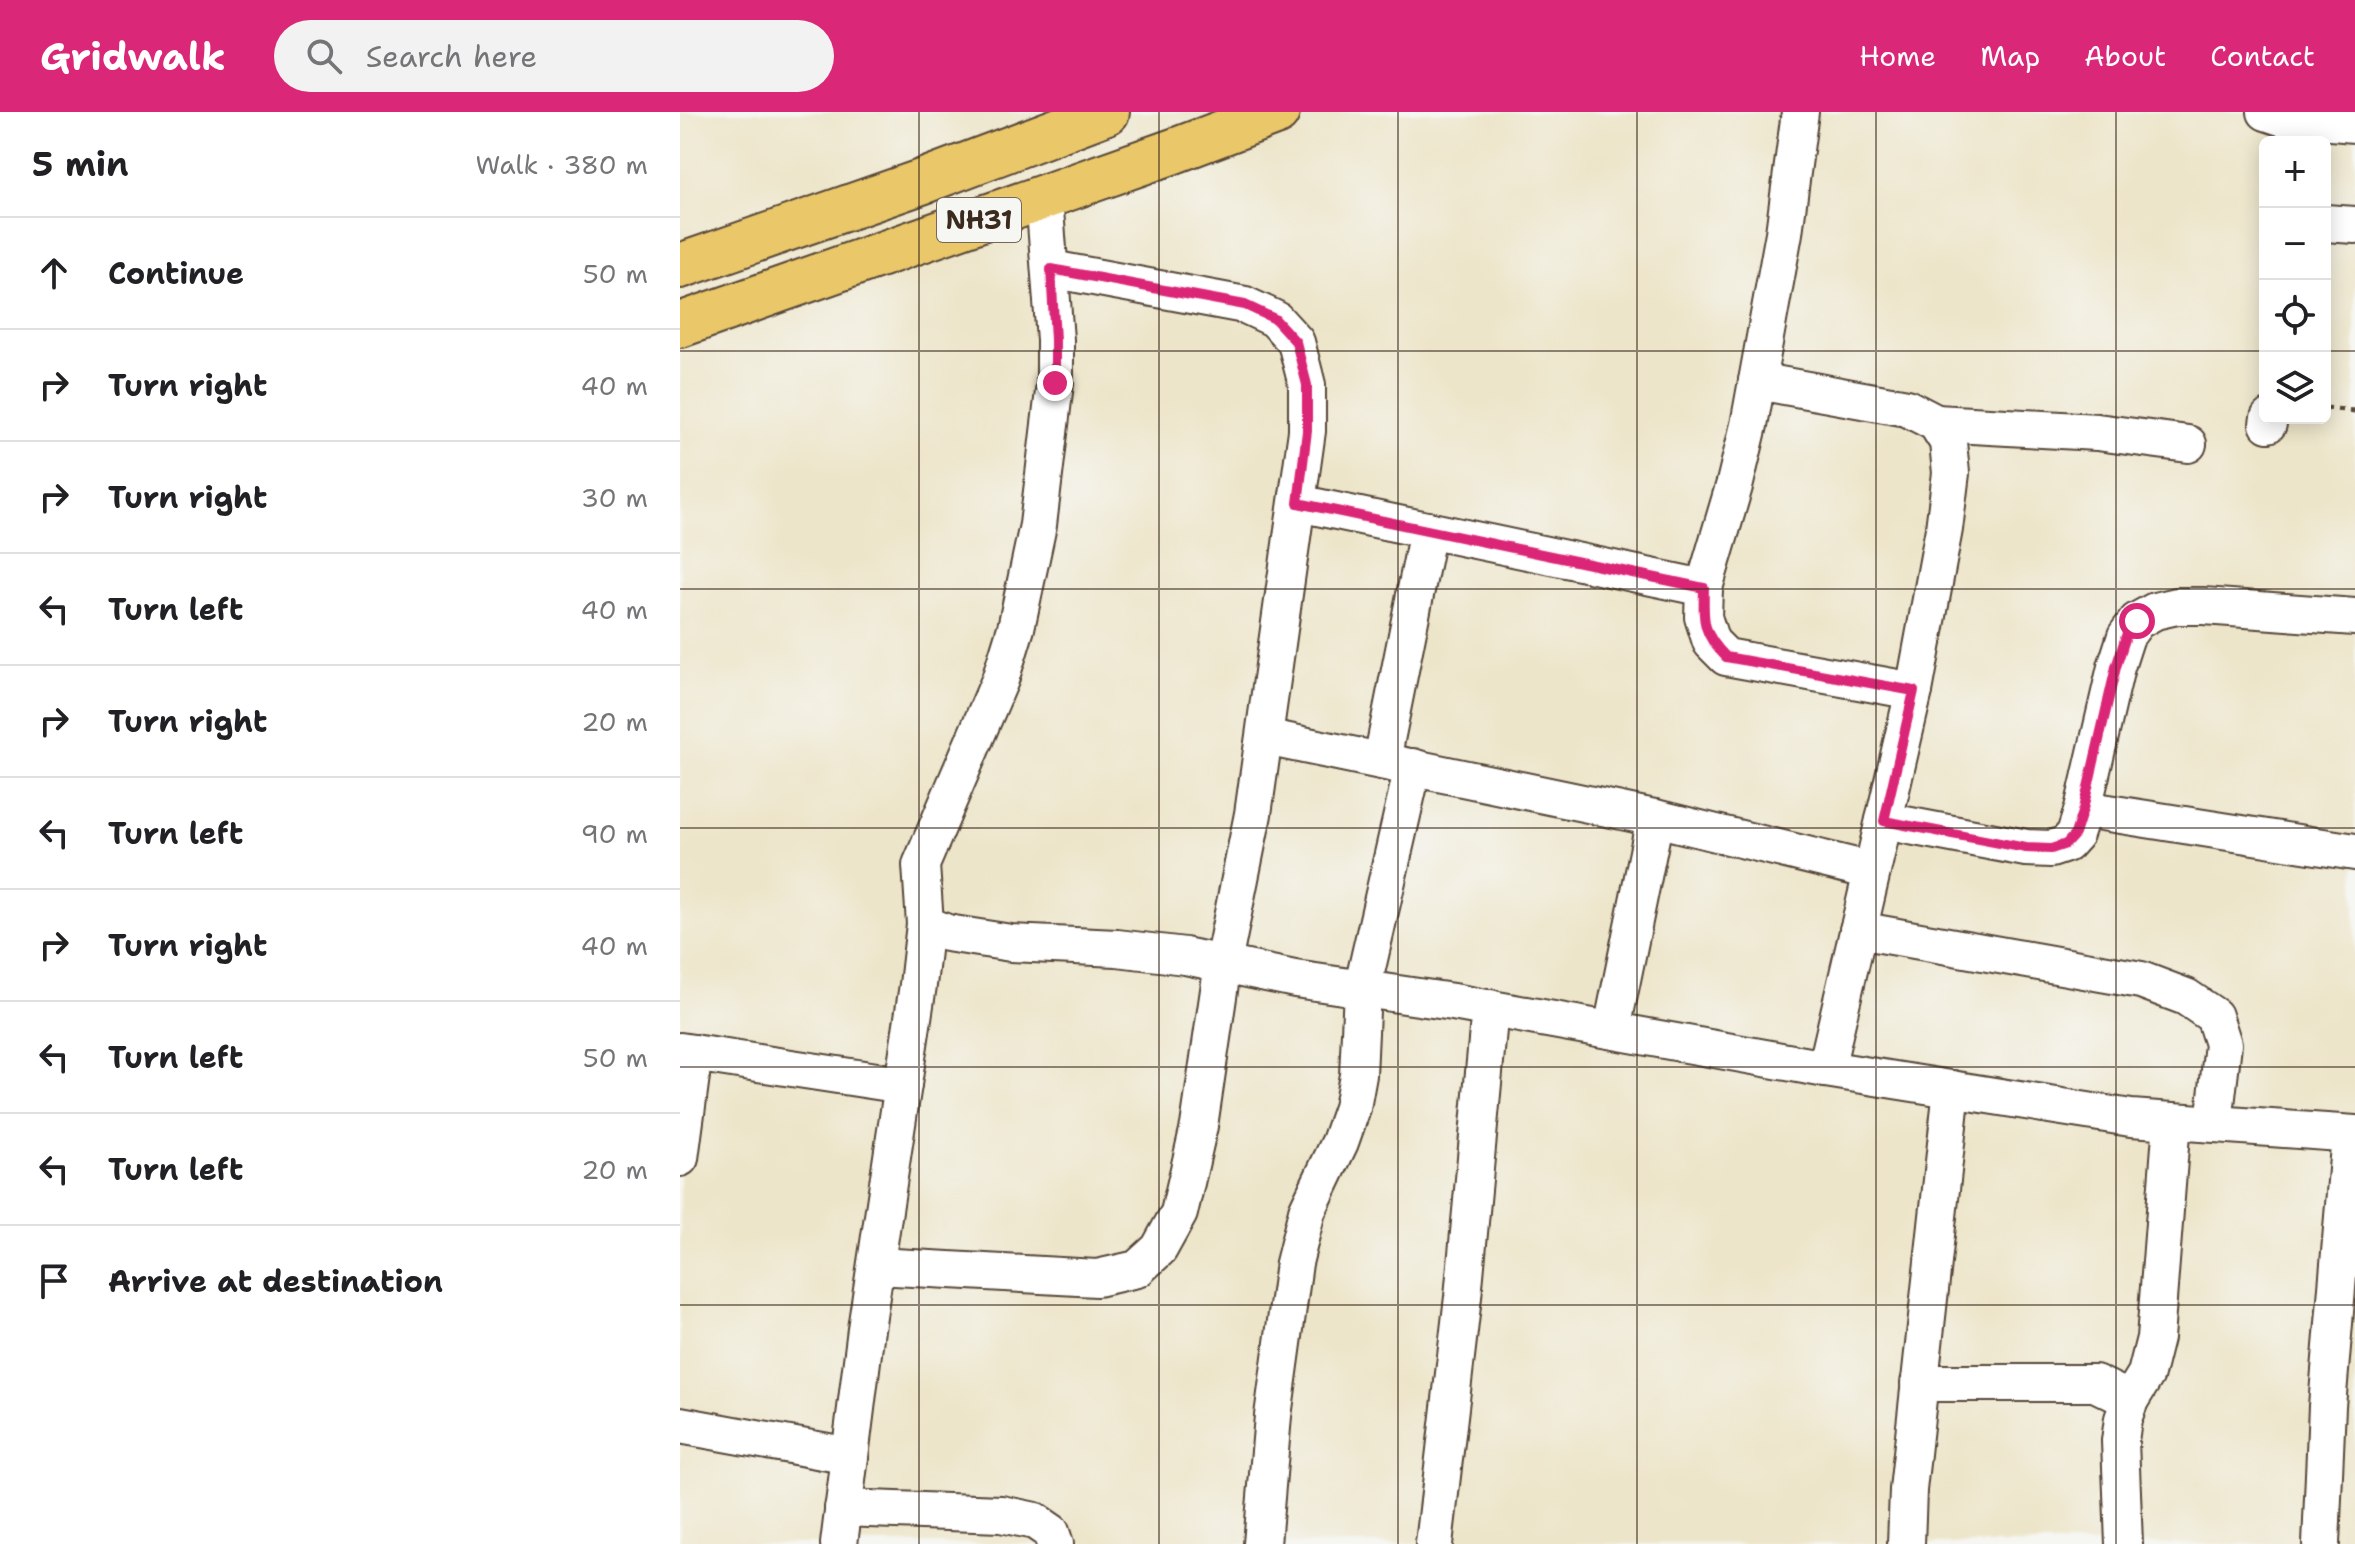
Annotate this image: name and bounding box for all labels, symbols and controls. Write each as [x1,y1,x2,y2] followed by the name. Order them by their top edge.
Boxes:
[274,20,834,92] search box
[40,31,226,82] text: Gridwalk
[302,34,346,78] icon: search
[366,36,537,77] text: Search here
[1859,37,1936,75] text: Home
[1980,37,2040,75] text: Map
[2084,37,2166,75] text: About
[2210,37,2315,75] text: Contact
[2259,136,2331,424] map controls
[2259,136,2331,208] button: +
[32,141,129,187] text: 5 min
[475,147,648,182] text: Walk · 380 m
[937,198,1021,242] road number: NH31
[2259,208,2331,280] button: −
[32,251,76,295] icon: ahead
[108,253,244,294] text: Continue
[583,256,648,291] text: 50 m
[2259,280,2331,352] button: locate
[2259,352,2331,424] button: layers
[32,363,76,407] icon: right
[108,365,267,406] text: Turn right
[1037,365,1073,401] route end
[581,368,648,403] text: 40 m
[32,475,76,519] icon: right
[108,477,267,518] text: Turn right
[581,480,648,515] text: 30 m
[32,587,76,631] icon: left
[108,589,243,630] text: Turn left
[581,592,648,627] text: 40 m
[2119,603,2155,639] route start
[32,699,76,743] icon: right
[108,701,267,742] text: Turn right
[581,704,648,739] text: 20 m
[32,811,76,855] icon: left
[108,813,243,854] text: Turn left
[581,816,648,851] text: 90 m
[32,923,76,967] icon: right
[108,925,267,966] text: Turn right
[581,928,648,963] text: 40 m
[32,1035,76,1079] icon: left
[108,1037,243,1078] text: Turn left
[583,1040,648,1075] text: 50 m
[32,1147,76,1191] icon: left
[108,1149,243,1190] text: Turn left
[581,1152,648,1187] text: 20 m
[32,1259,76,1303] icon: arrive
[108,1261,443,1302] text: Arrive at destination

